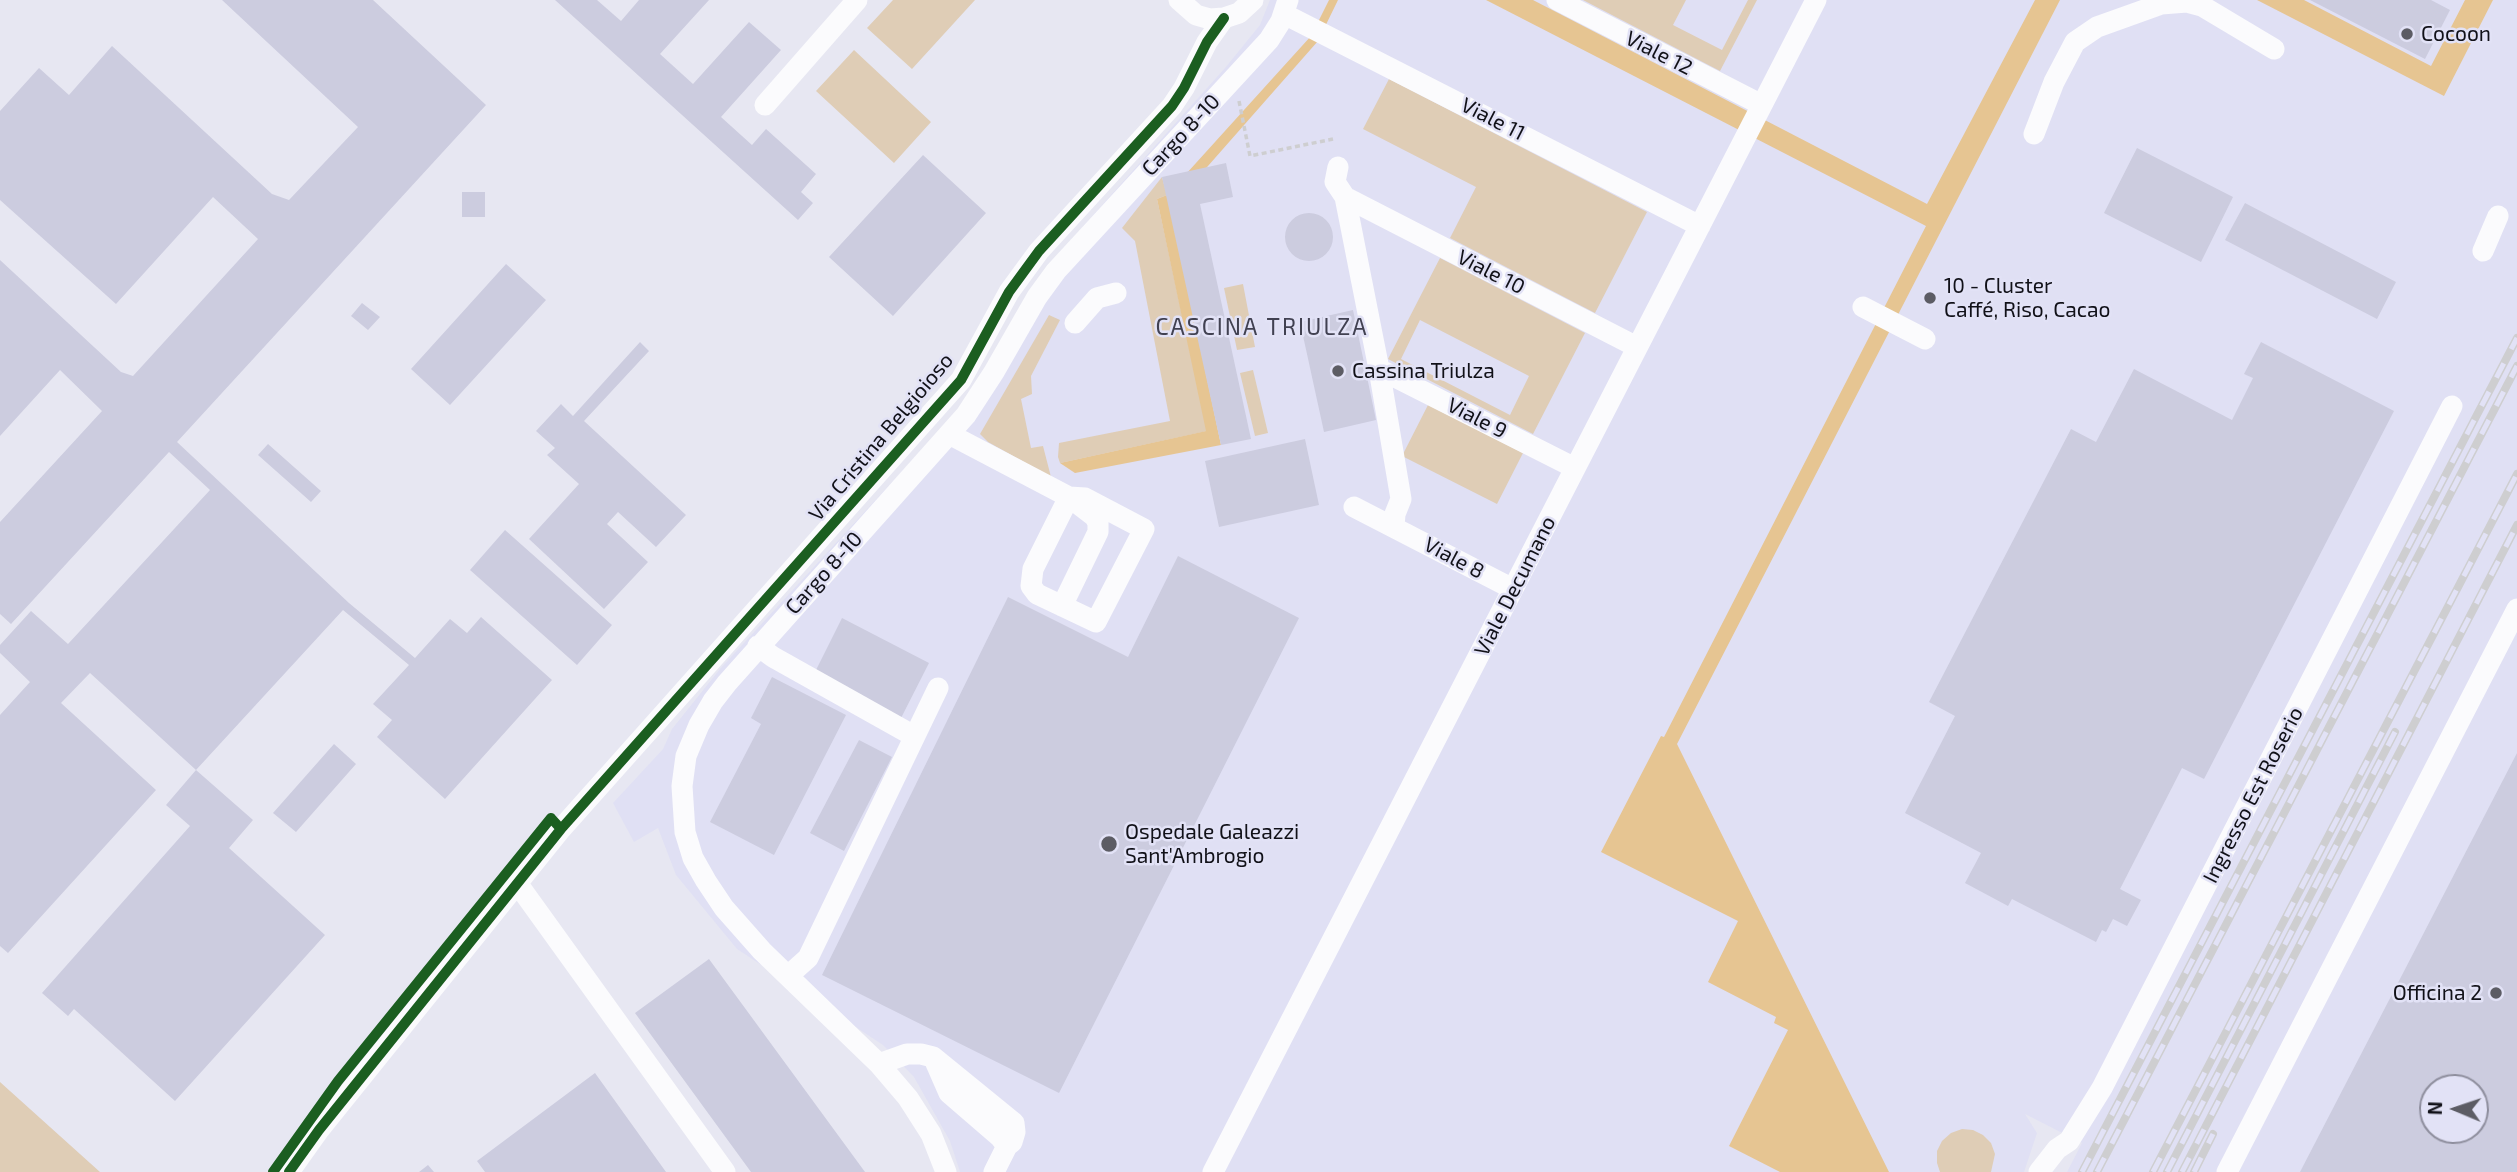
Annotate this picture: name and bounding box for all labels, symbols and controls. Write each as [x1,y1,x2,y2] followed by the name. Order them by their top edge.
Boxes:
[2421,21,2491,47] place label: Cocoon
[1621,25,1697,81] street label: Viale 12
[2399,26,2415,42] marker: Cocoon
[1137,89,1225,181] street label: Cargo 8-10
[1457,92,1529,146] street label: Viale 11
[1453,244,1529,300] street label: Viale 10
[1944,273,2110,323] place label: 10 - Cluster Caffé, Riso, Cacao
[1922,290,1938,306] marker: 10 - Cluster Caffé, Riso, Cacao
[1157,313,1367,341] district label: CASCINA TRIULZA
[803,348,959,526] street label: Via Cristina Belgioioso
[1352,358,1495,384] place label: Cassina Triulza
[1330,363,1346,379] marker: Cassina Triulza
[1443,392,1511,444] street label: Viale 9
[1469,512,1561,660] street label: Viale Decumano
[780,526,868,620] street label: Cargo 8-10
[1420,532,1488,584] street label: Viale 8
[2198,703,2308,887] street label: Ingresso Est Roserio
[1125,819,1299,869] place label: Ospedale Galeazzi Sant'Ambrogio
[1099,834,1119,854] marker: Ospedale Galeazzi Sant'Ambrogio
[2393,980,2482,1006] place label: Officina 2
[2488,985,2504,1001] marker: Officina 2
[2419,1074,2489,1144] north arrow
[2423,1101,2446,1116] text: N

